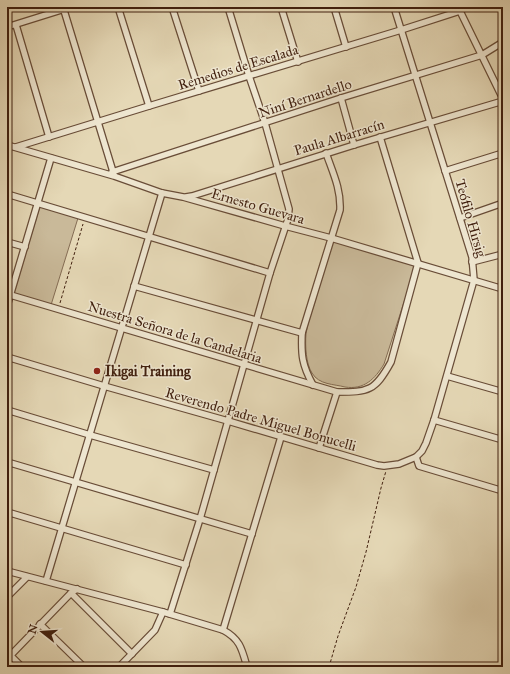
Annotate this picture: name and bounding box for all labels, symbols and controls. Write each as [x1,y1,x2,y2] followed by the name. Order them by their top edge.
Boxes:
[176,41,300,94] street label: Remedios de Escalada
[257,75,354,121] street label: Niní Bernardello
[292,116,387,159] street label: Paula Albarracín
[451,177,490,259] street label: Teófilo Hirsig
[209,185,306,228] street label: Ernesto Guevara
[86,298,264,367] street label: Nuestra Señora de la Candelaria
[105,363,191,381] place label: Ikigai Training
[92,366,102,376] marker: Ikigai Training
[163,384,359,455] street label: Reverendo Padre Miguel Bonucelli
[22,612,62,652] north arrow
[25,622,41,636] text: N

